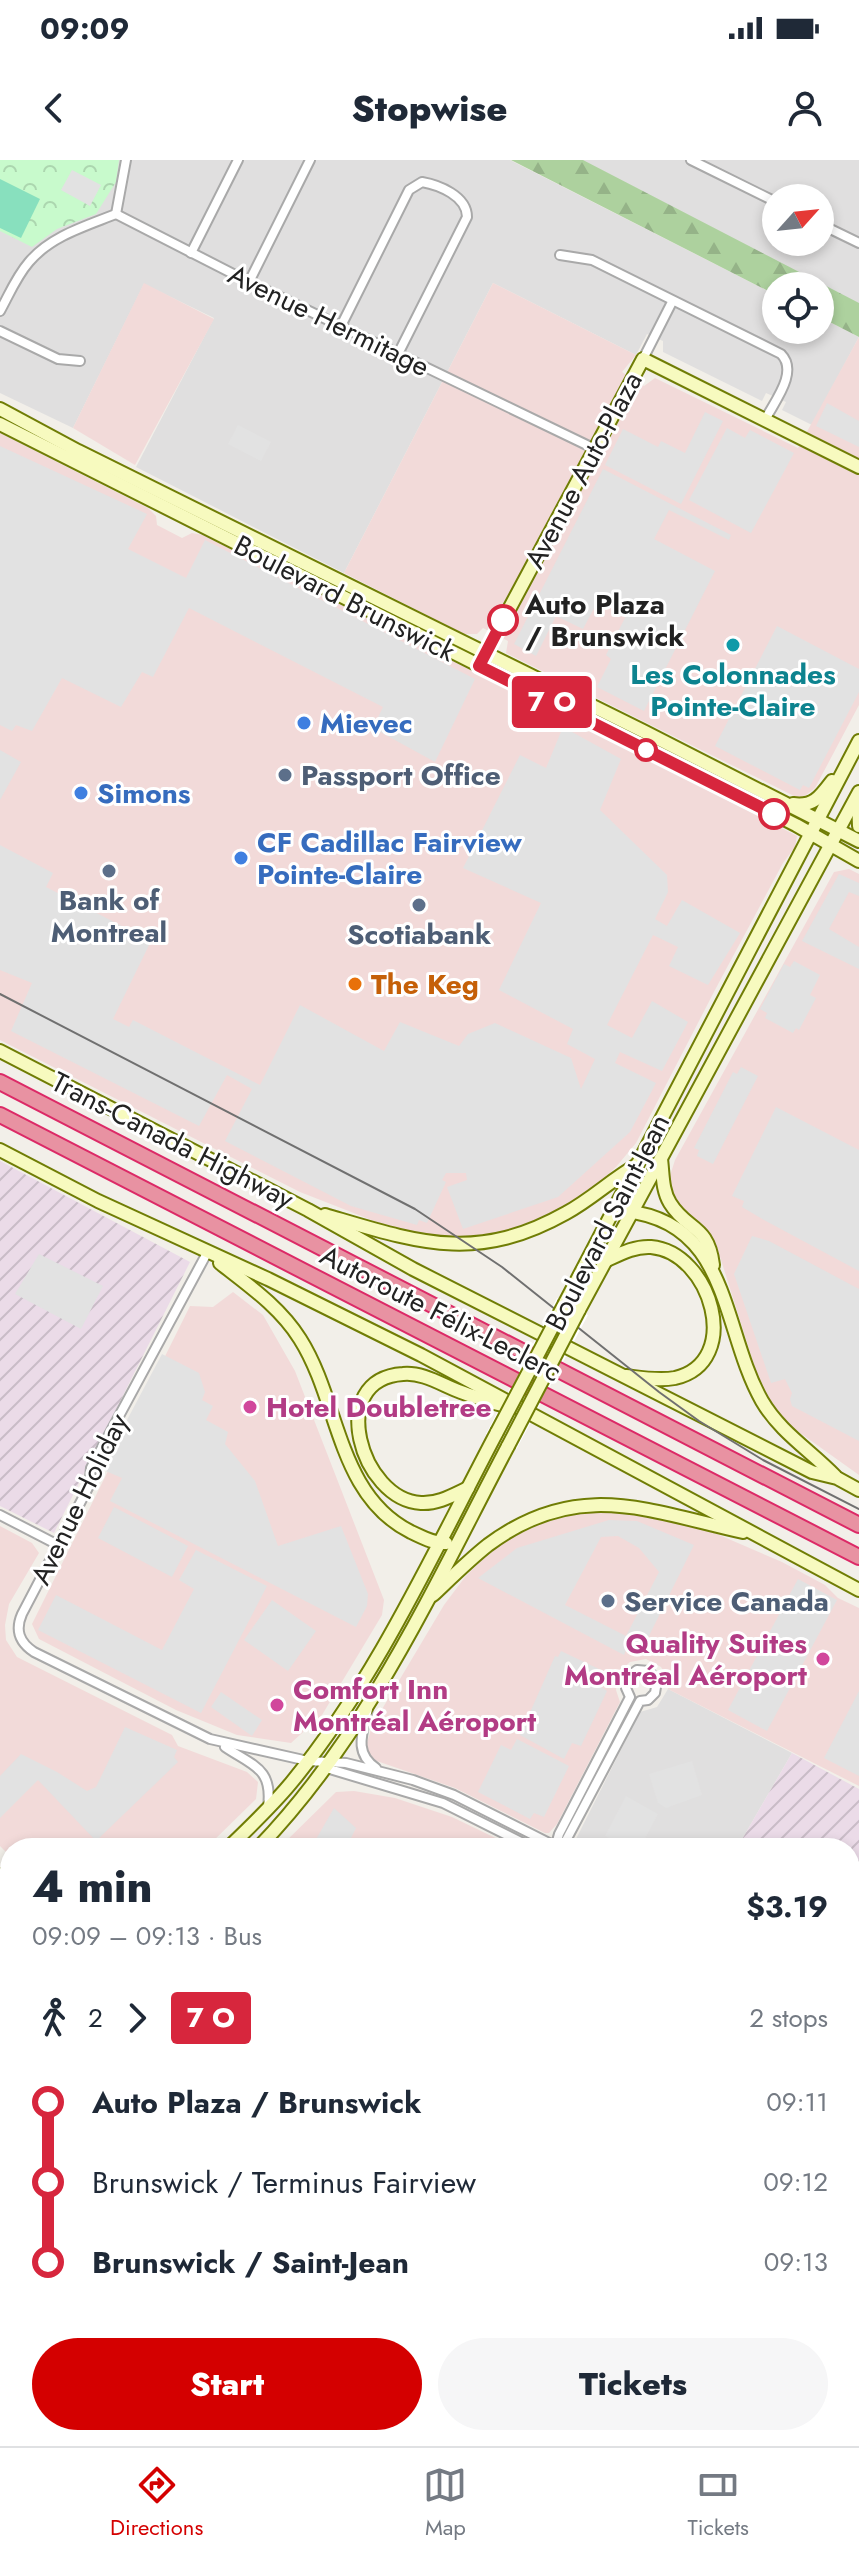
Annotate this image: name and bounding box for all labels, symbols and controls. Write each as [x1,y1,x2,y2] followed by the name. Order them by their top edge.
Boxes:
[40,7,130,50] text: 09:09
[351,82,508,134] text: Stopwise
[32,86,76,130] icon: back
[783,86,827,130] icon: person
[762,184,834,256] north arrow
[762,184,834,344] map controls
[221,254,436,387] street label: Avenue Hermitage
[762,272,834,344] button: locate
[514,364,653,576] street label: Avenue Auto-Plaza
[227,525,463,672] street label: Boulevard Brunswick
[524,584,684,657] place label: Auto Plaza / Brunswick
[488,605,518,635] marker: Auto Plaza / Brunswick
[724,636,742,654] marker: Les Colonnades Pointe-Claire
[630,654,836,727] place label: Les Colonnades Pointe-Claire
[506,676,598,728] line badge: 7 O
[528,681,576,722] text: 7 O
[320,703,413,744] place label: Mievec
[295,714,313,732] marker: Mievec
[635,739,657,761] unlabelled marker
[301,755,501,796] place label: Passport Office
[276,766,294,784] marker: Passport Office
[97,773,191,814] place label: Simons
[72,784,90,802] marker: Simons
[759,799,789,829] unlabelled marker
[257,822,523,895] place label: CF Cadillac Fairview Pointe-Claire
[232,849,250,867] marker: CF Cadillac Fairview Pointe-Claire
[100,862,118,880] marker: Bank of Montreal
[51,880,167,953] place label: Bank of Montreal
[410,896,428,914] marker: Scotiabank
[347,914,491,955] place label: Scotiabank
[371,964,479,1005] place label: The Keg
[346,975,364,993] marker: The Keg
[45,1062,302,1220] street label: Trans-Canada Highway
[535,1107,680,1338] street label: Boulevard Saint-Jean
[313,1235,569,1392] street label: Autoroute Félix-Leclerc
[266,1387,492,1428] place label: Hotel Doubletree
[241,1398,259,1416] marker: Hotel Doubletree
[20,1406,139,1592] street label: Avenue Holiday
[624,1581,829,1622] place label: Service Canada
[599,1592,617,1610] marker: Service Canada
[564,1623,807,1696] place label: Quality Suites Montréal Aéroport
[814,1650,832,1668] marker: Quality Suites Montréal Aéroport
[293,1669,536,1742] place label: Comfort Inn Montréal Aéroport
[268,1696,286,1714] marker: Comfort Inn Montréal Aéroport
[32,1855,152,1919] text: 4 min
[746,1885,828,1928] text: $3.19
[32,1917,262,1955] text: 09:09 – 09:13 · Bus
[32,1996,76,2040] icon: walk
[115,1996,159,2040] icon: forward
[187,1997,235,2038] text: 7 O
[88,1999,103,2037] text: 2
[749,1999,828,2037] text: 2 stops
[92,2081,422,2124] text: Auto Plaza / Brunswick
[766,2083,828,2121] text: 09:11
[92,2161,476,2204] text: Brunswick / Terminus Fairview
[763,2163,828,2201] text: 09:12
[92,2241,409,2284] text: Brunswick / Saint-Jean
[764,2243,828,2281] text: 09:13
[32,2338,422,2430] button: Start
[438,2338,828,2430] button: Tickets
[110,2463,203,2543] tab: Directions
[423,2463,467,2543] tab: Map
[688,2463,749,2543] tab: Tickets

